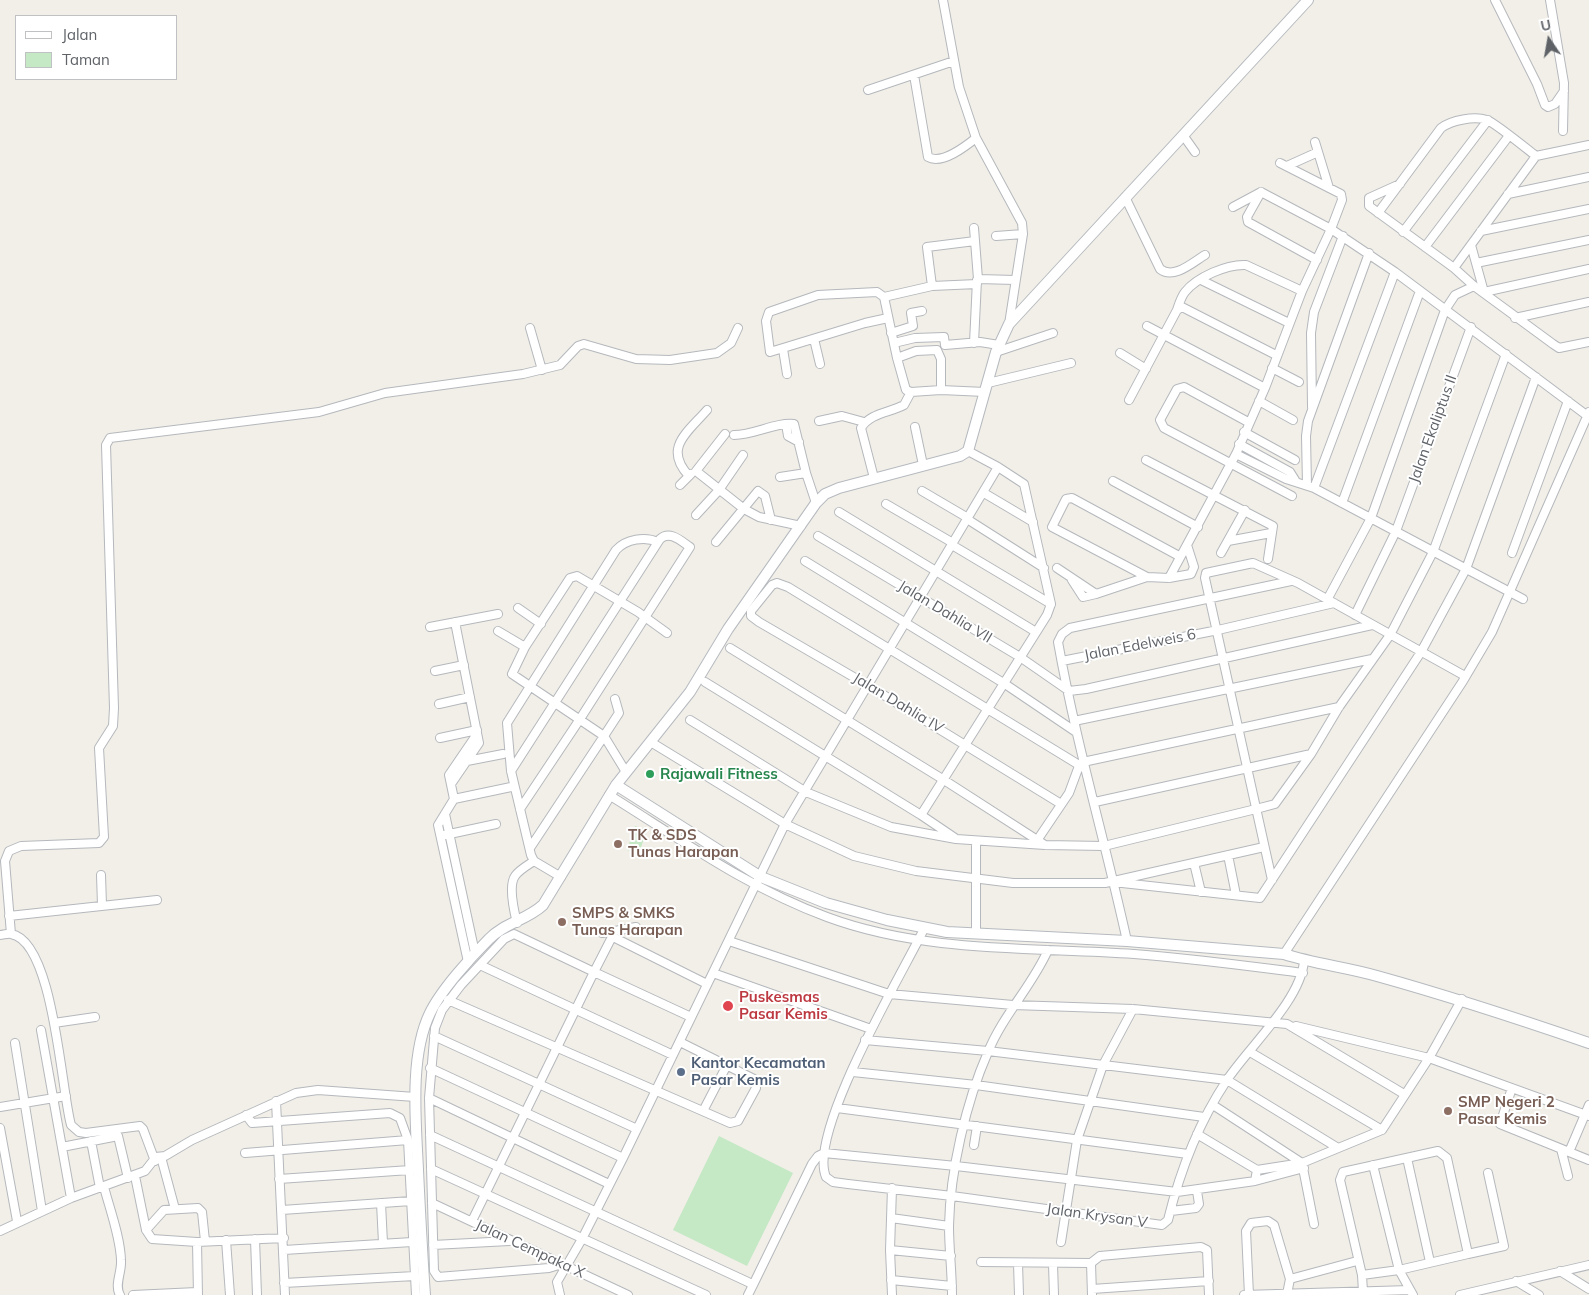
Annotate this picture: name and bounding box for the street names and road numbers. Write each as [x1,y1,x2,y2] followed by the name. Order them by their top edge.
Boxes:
[1405,372,1461,486] street label: Jalan Ekaliptus II
[895,577,995,647] street label: Jalan Dahlia VII
[1082,625,1198,665] street label: Jalan Edelweis 6
[849,669,947,737] street label: Jalan Dahlia IV
[1045,1200,1149,1232] street label: Jalan Krysan V
[472,1216,588,1282] street label: Jalan Cempaka X

